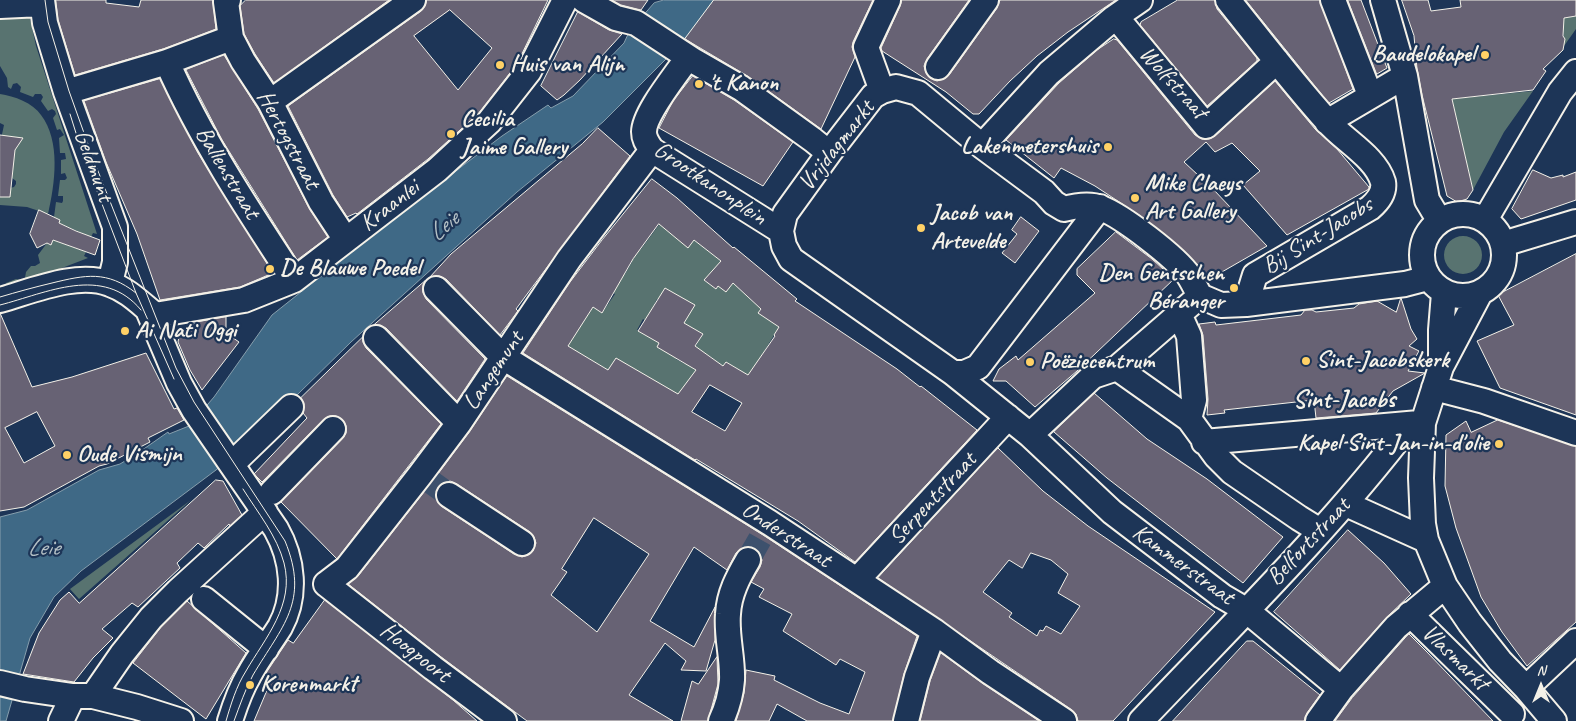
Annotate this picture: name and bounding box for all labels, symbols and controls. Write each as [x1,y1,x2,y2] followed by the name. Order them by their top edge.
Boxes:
[1133,40,1213,126] street label: Wolfstraat
[1372,41,1475,69] place label: Baudelokapel
[1479,49,1491,61] marker: Baudelokapel
[510,51,624,79] place label: Huis van Alijn
[494,59,506,71] marker: Huis van Alijn
[709,70,778,98] place label: 't Kanon
[693,78,705,90] marker: 't Kanon
[250,86,326,194] street label: Hertogstraat
[793,95,881,197] street label: Vrijdagmarkt
[461,106,567,162] place label: Cecilia Jaime Gallery
[188,122,266,224] street label: Ballenstraat
[67,126,119,206] street label: Geldmunt
[445,128,457,140] marker: Cecilia Jaime Gallery
[961,133,1098,161] place label: Lakenmetershuis
[648,136,772,232] street label: Grootkanonplein
[1102,141,1114,153] marker: Lakenmetershuis
[1145,170,1241,226] place label: Mike Claeys Art Gallery
[354,174,426,238] street label: Kraanlei
[1258,191,1378,281] street label: Bij Sint-Jacobs
[1129,192,1141,204] marker: Mike Claeys Art Gallery
[931,200,1012,256] place label: Jacob van Artevelde
[422,205,466,249] water label: Leie
[915,222,927,234] marker: Jacob van Artevelde
[280,255,420,283] place label: De Blauwe Poedel
[1099,260,1224,316] place label: Den Gentschen Béranger
[264,263,276,275] marker: De Blauwe Poedel
[1228,282,1240,294] marker: Den Gentschen Béranger
[135,317,237,345] place label: Ai Nati Oggi
[119,325,131,337] marker: Ai Nati Oggi
[457,326,531,416] street label: Langemunt
[1316,347,1449,375] place label: Sint-Jacobskerk
[1040,348,1154,376] place label: Poëziecentrum
[1300,355,1312,367] marker: Sint-Jacobskerk
[1024,356,1036,368] marker: Poëziecentrum
[1293,385,1395,415] district label: Sint-Jacobs
[1298,430,1489,458] place label: Kapel Sint-Jan-in-d'olie
[1493,438,1505,450] marker: Kapel Sint-Jan-in-d'olie
[77,441,182,469] place label: Oude Vismijn
[883,447,983,551] street label: Serpentstraat
[61,449,73,461] marker: Oude Vismijn
[1261,492,1357,592] street label: Belfortstraat
[736,495,836,575] street label: Onderstraat
[1126,518,1240,612] street label: Kammerstraat
[27,533,59,563] water label: Leie
[374,617,456,689] street label: Hoogpoort
[1415,619,1495,697] street label: Vlasmarkt
[1516,661,1566,711] north arrow
[1537,662,1545,679] text: N
[260,671,357,699] place label: Korenmarkt
[244,679,256,691] marker: Korenmarkt

